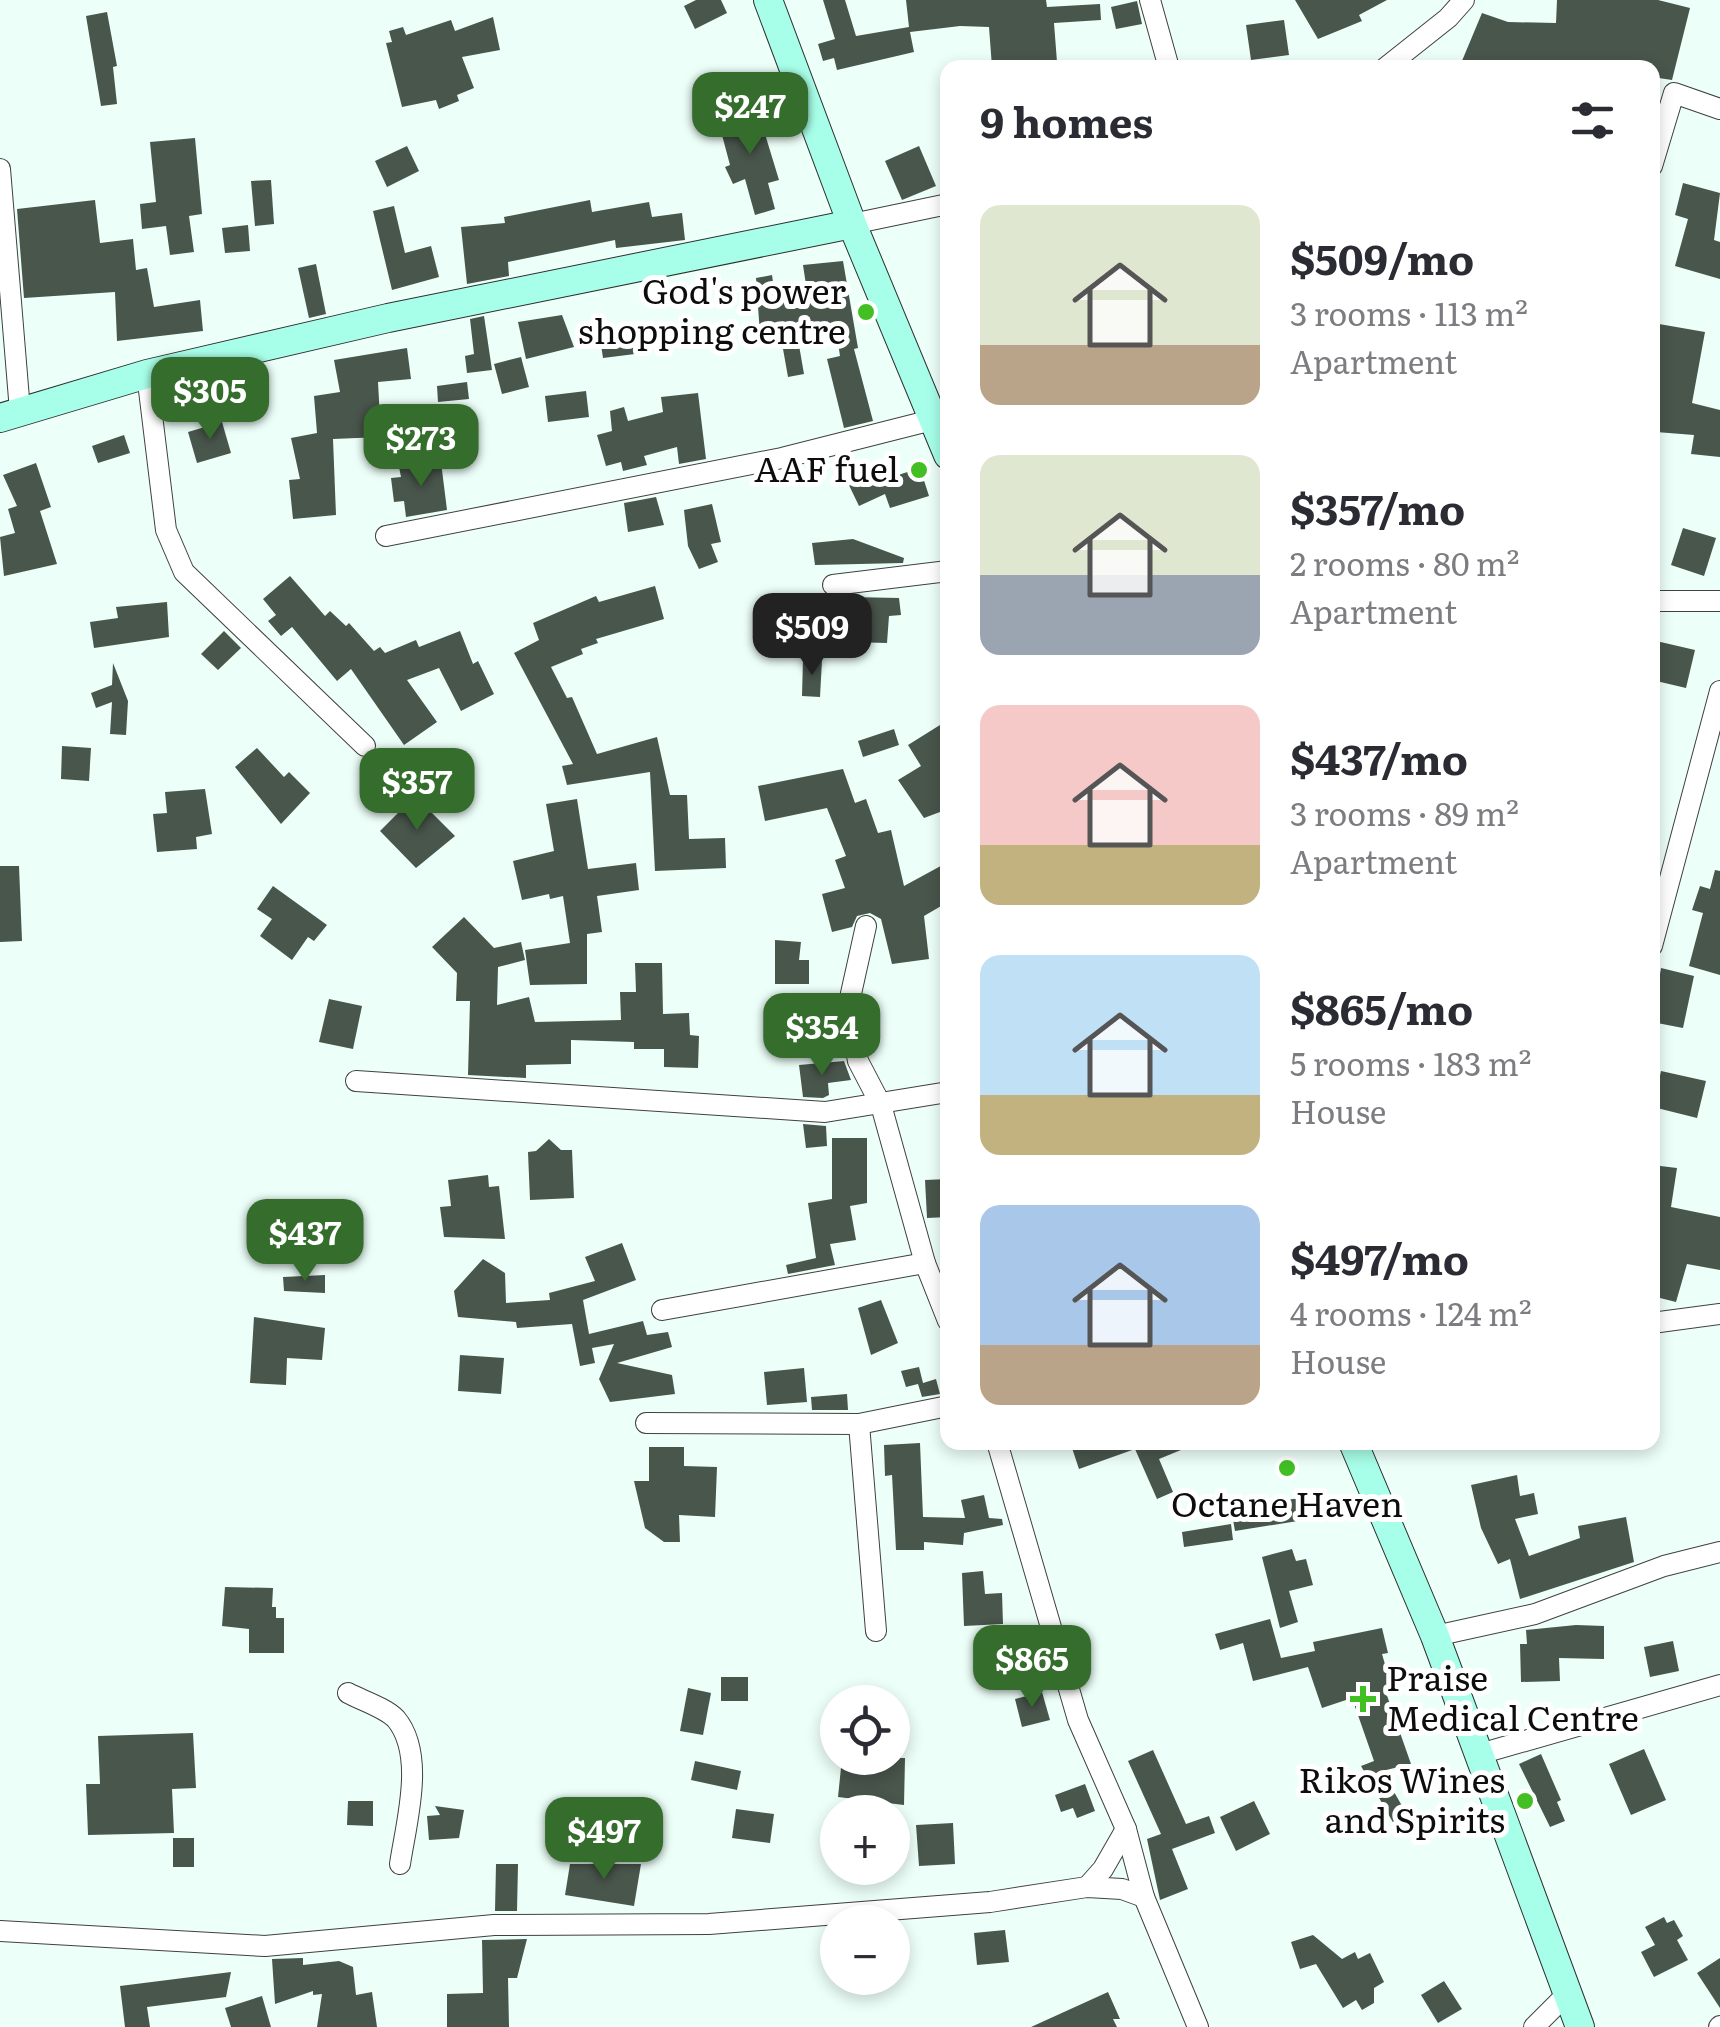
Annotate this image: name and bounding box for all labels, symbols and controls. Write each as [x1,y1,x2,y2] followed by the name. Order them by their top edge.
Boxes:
[691,72,809,157] pin: $247
[714,80,786,128] text: $247
[980,89,1153,151] text: 9 homes
[1565,93,1620,148] icon: filters
[1290,226,1474,288] text: $509/mo
[1060,245,1180,365] icon: home
[578,263,846,355] place label: God's power shopping centre
[1290,288,1528,336] text: 3 rooms · 113 m²
[855,301,877,323] marker: God's power shopping centre
[1290,336,1457,384] text: Apartment
[151,357,269,442] pin: $305
[173,365,247,413] text: $305
[362,404,480,489] pin: $273
[386,412,456,460] text: $273
[754,441,899,493] place label: AAF fuel
[908,459,930,481] marker: AAF fuel
[1290,476,1465,538] text: $357/mo
[1060,495,1180,615] icon: home
[1290,538,1520,586] text: 2 rooms · 80 m²
[1290,586,1457,634] text: Apartment
[753,593,871,678] pin: $509
[775,601,849,649] text: $509
[1290,726,1468,788] text: $437/mo
[1060,745,1180,865] icon: home
[358,748,476,833] pin: $357
[382,756,452,804] text: $357
[1290,788,1519,836] text: 3 rooms · 89 m²
[1290,836,1457,884] text: Apartment
[1290,976,1473,1038] text: $865/mo
[763,993,881,1078] pin: $354
[1060,995,1180,1115] icon: home
[785,1001,859,1049] text: $354
[1290,1038,1531,1086] text: 5 rooms · 183 m²
[1290,1086,1386,1134] text: House
[246,1199,364,1284] pin: $437
[269,1207,341,1255] text: $437
[1290,1226,1469,1288] text: $497/mo
[1060,1245,1180,1365] icon: home
[1290,1288,1532,1336] text: 4 rooms · 124 m²
[1290,1336,1386,1384] text: House
[1276,1457,1298,1479] marker: Octane Haven
[1171,1476,1403,1528] place label: Octane Haven
[973,1625,1091,1710] pin: $865
[995,1633,1069,1681] text: $865
[1386,1650,1639,1742] place label: Praise Medical Centre
[820,1685,910,1995] map controls
[820,1685,910,1775] button: locate
[1350,1686,1376,1712] marker: Praise Medical Centre
[1299,1752,1505,1844] place label: Rikos Wines and Spirits
[1514,1790,1536,1812] marker: Rikos Wines and Spirits
[820,1795,910,1885] button: +
[545,1797,663,1882] pin: $497
[567,1805,641,1853] text: $497
[820,1905,910,1995] button: −

